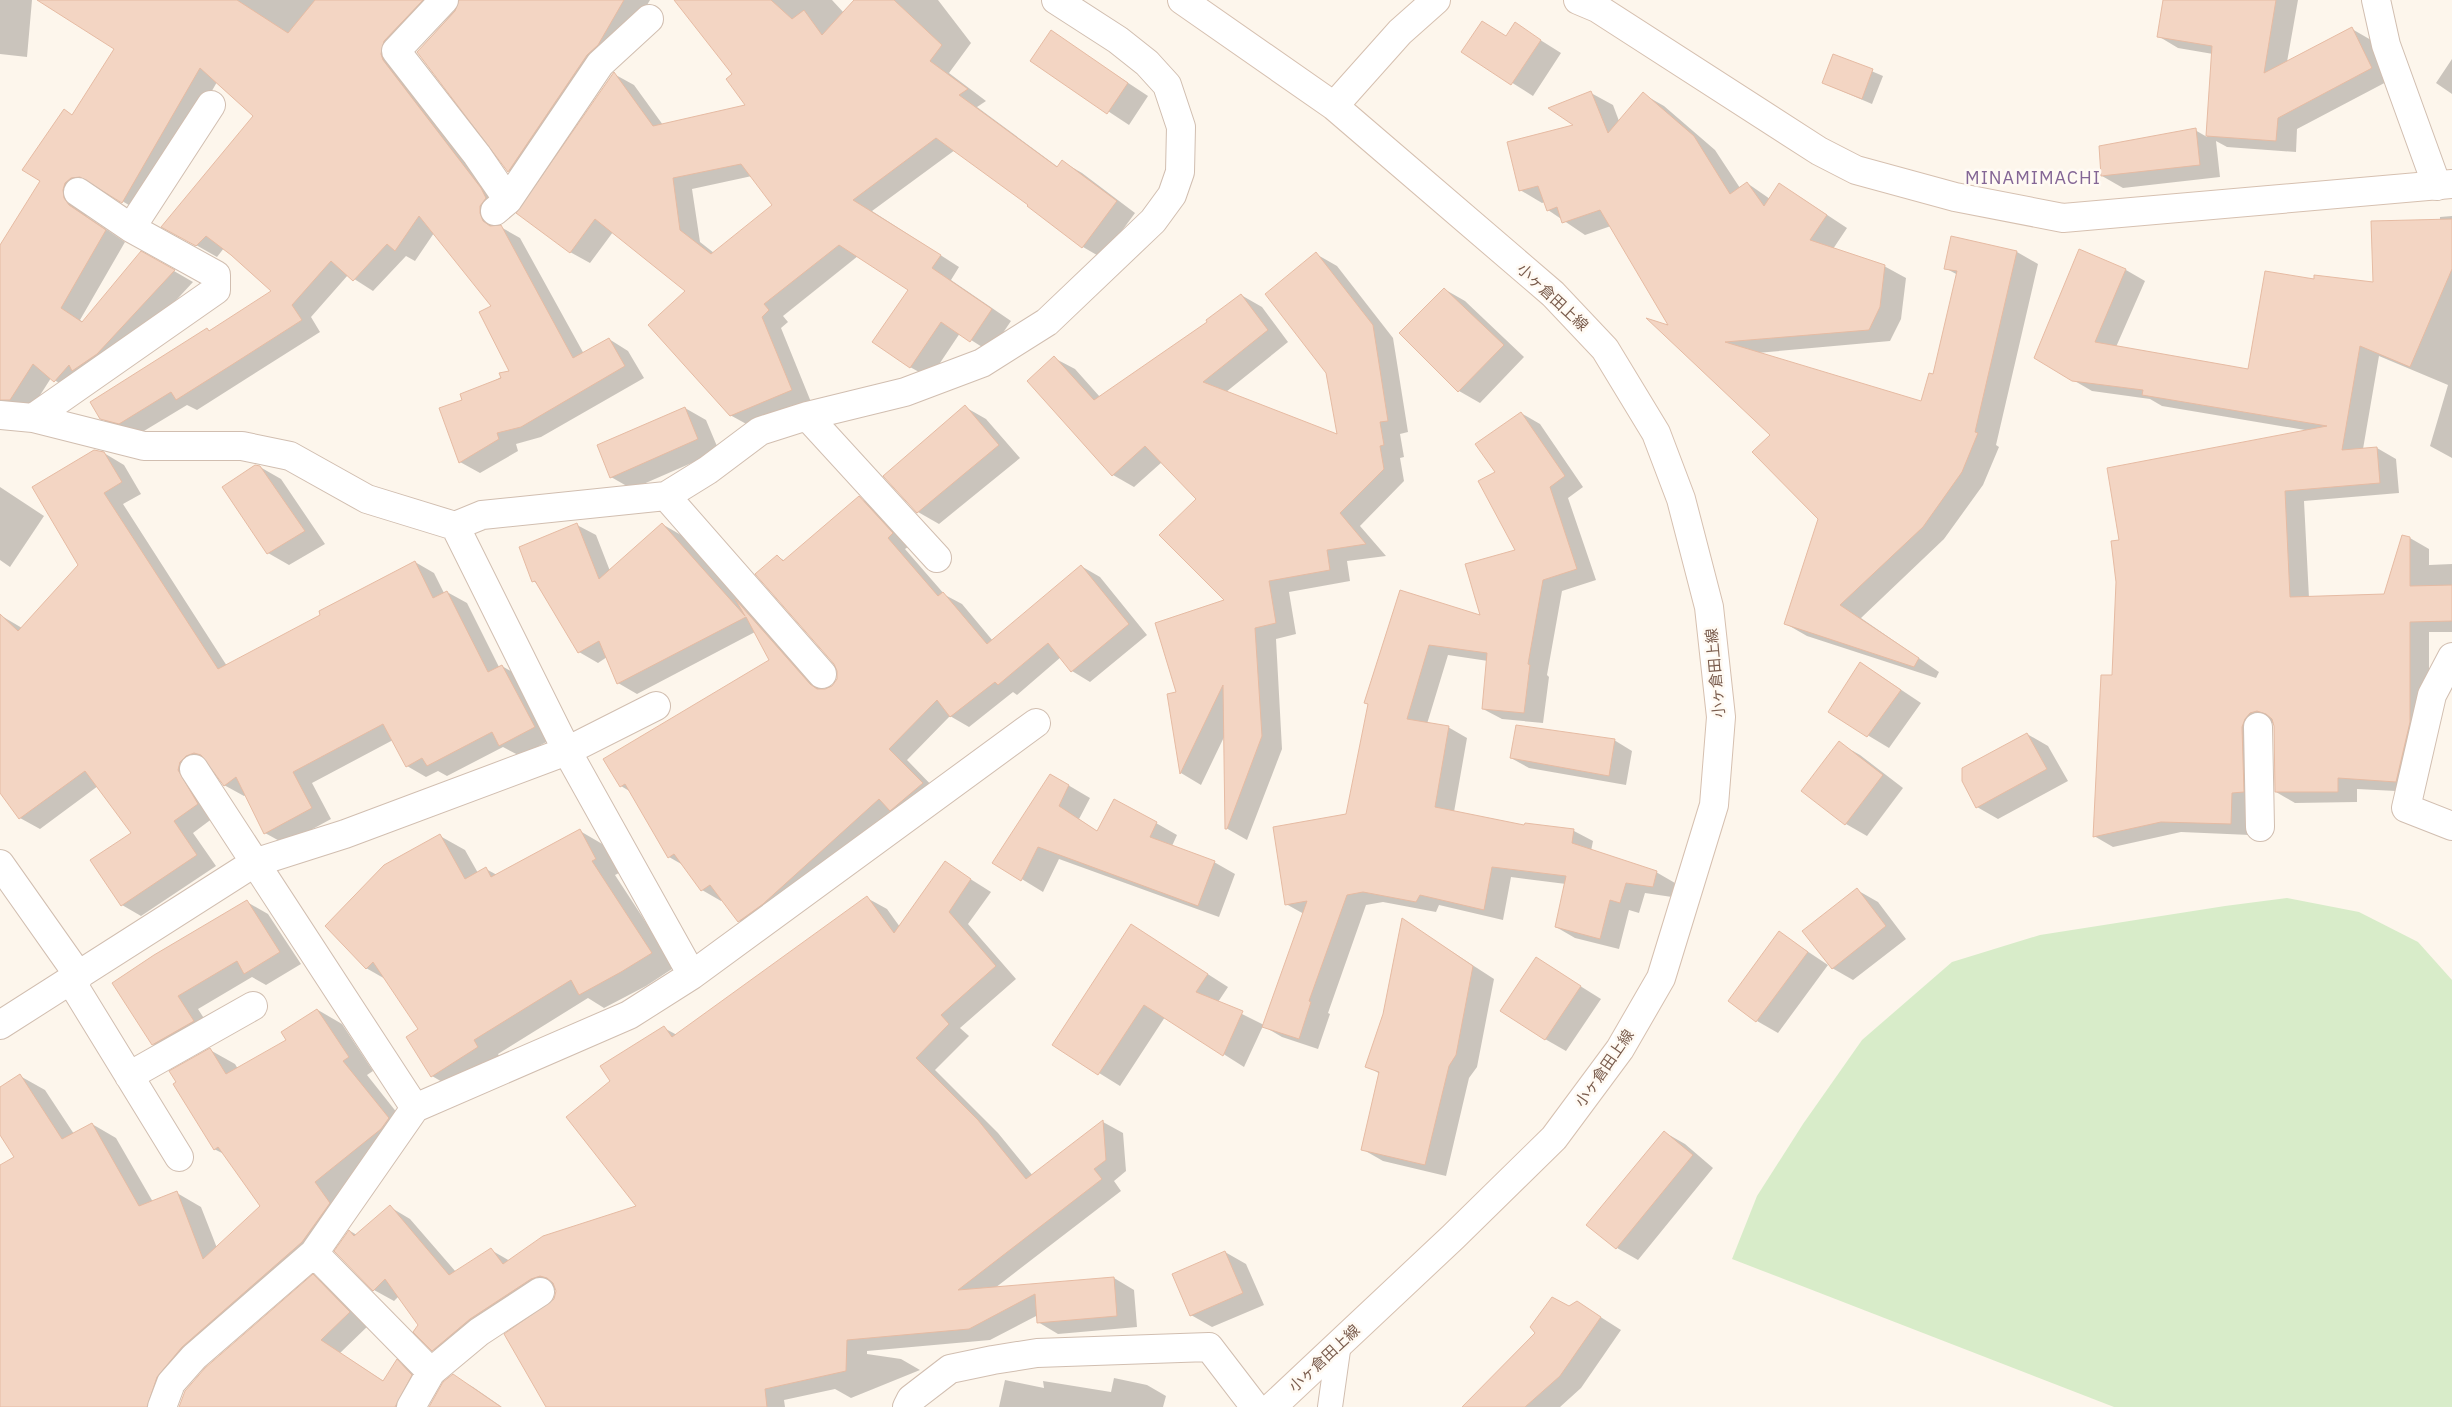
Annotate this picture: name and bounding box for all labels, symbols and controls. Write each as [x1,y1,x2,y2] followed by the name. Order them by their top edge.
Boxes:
[1965,166,2101,189] district label: MINAMIMACHI
[1514,259,1592,335] street label: 小ヶ倉田上線
[1702,627,1728,719] street label: 小ヶ倉田上線
[1570,1026,1638,1110] street label: 小ヶ倉田上線
[1285,1320,1363,1396] street label: 小ヶ倉田上線

